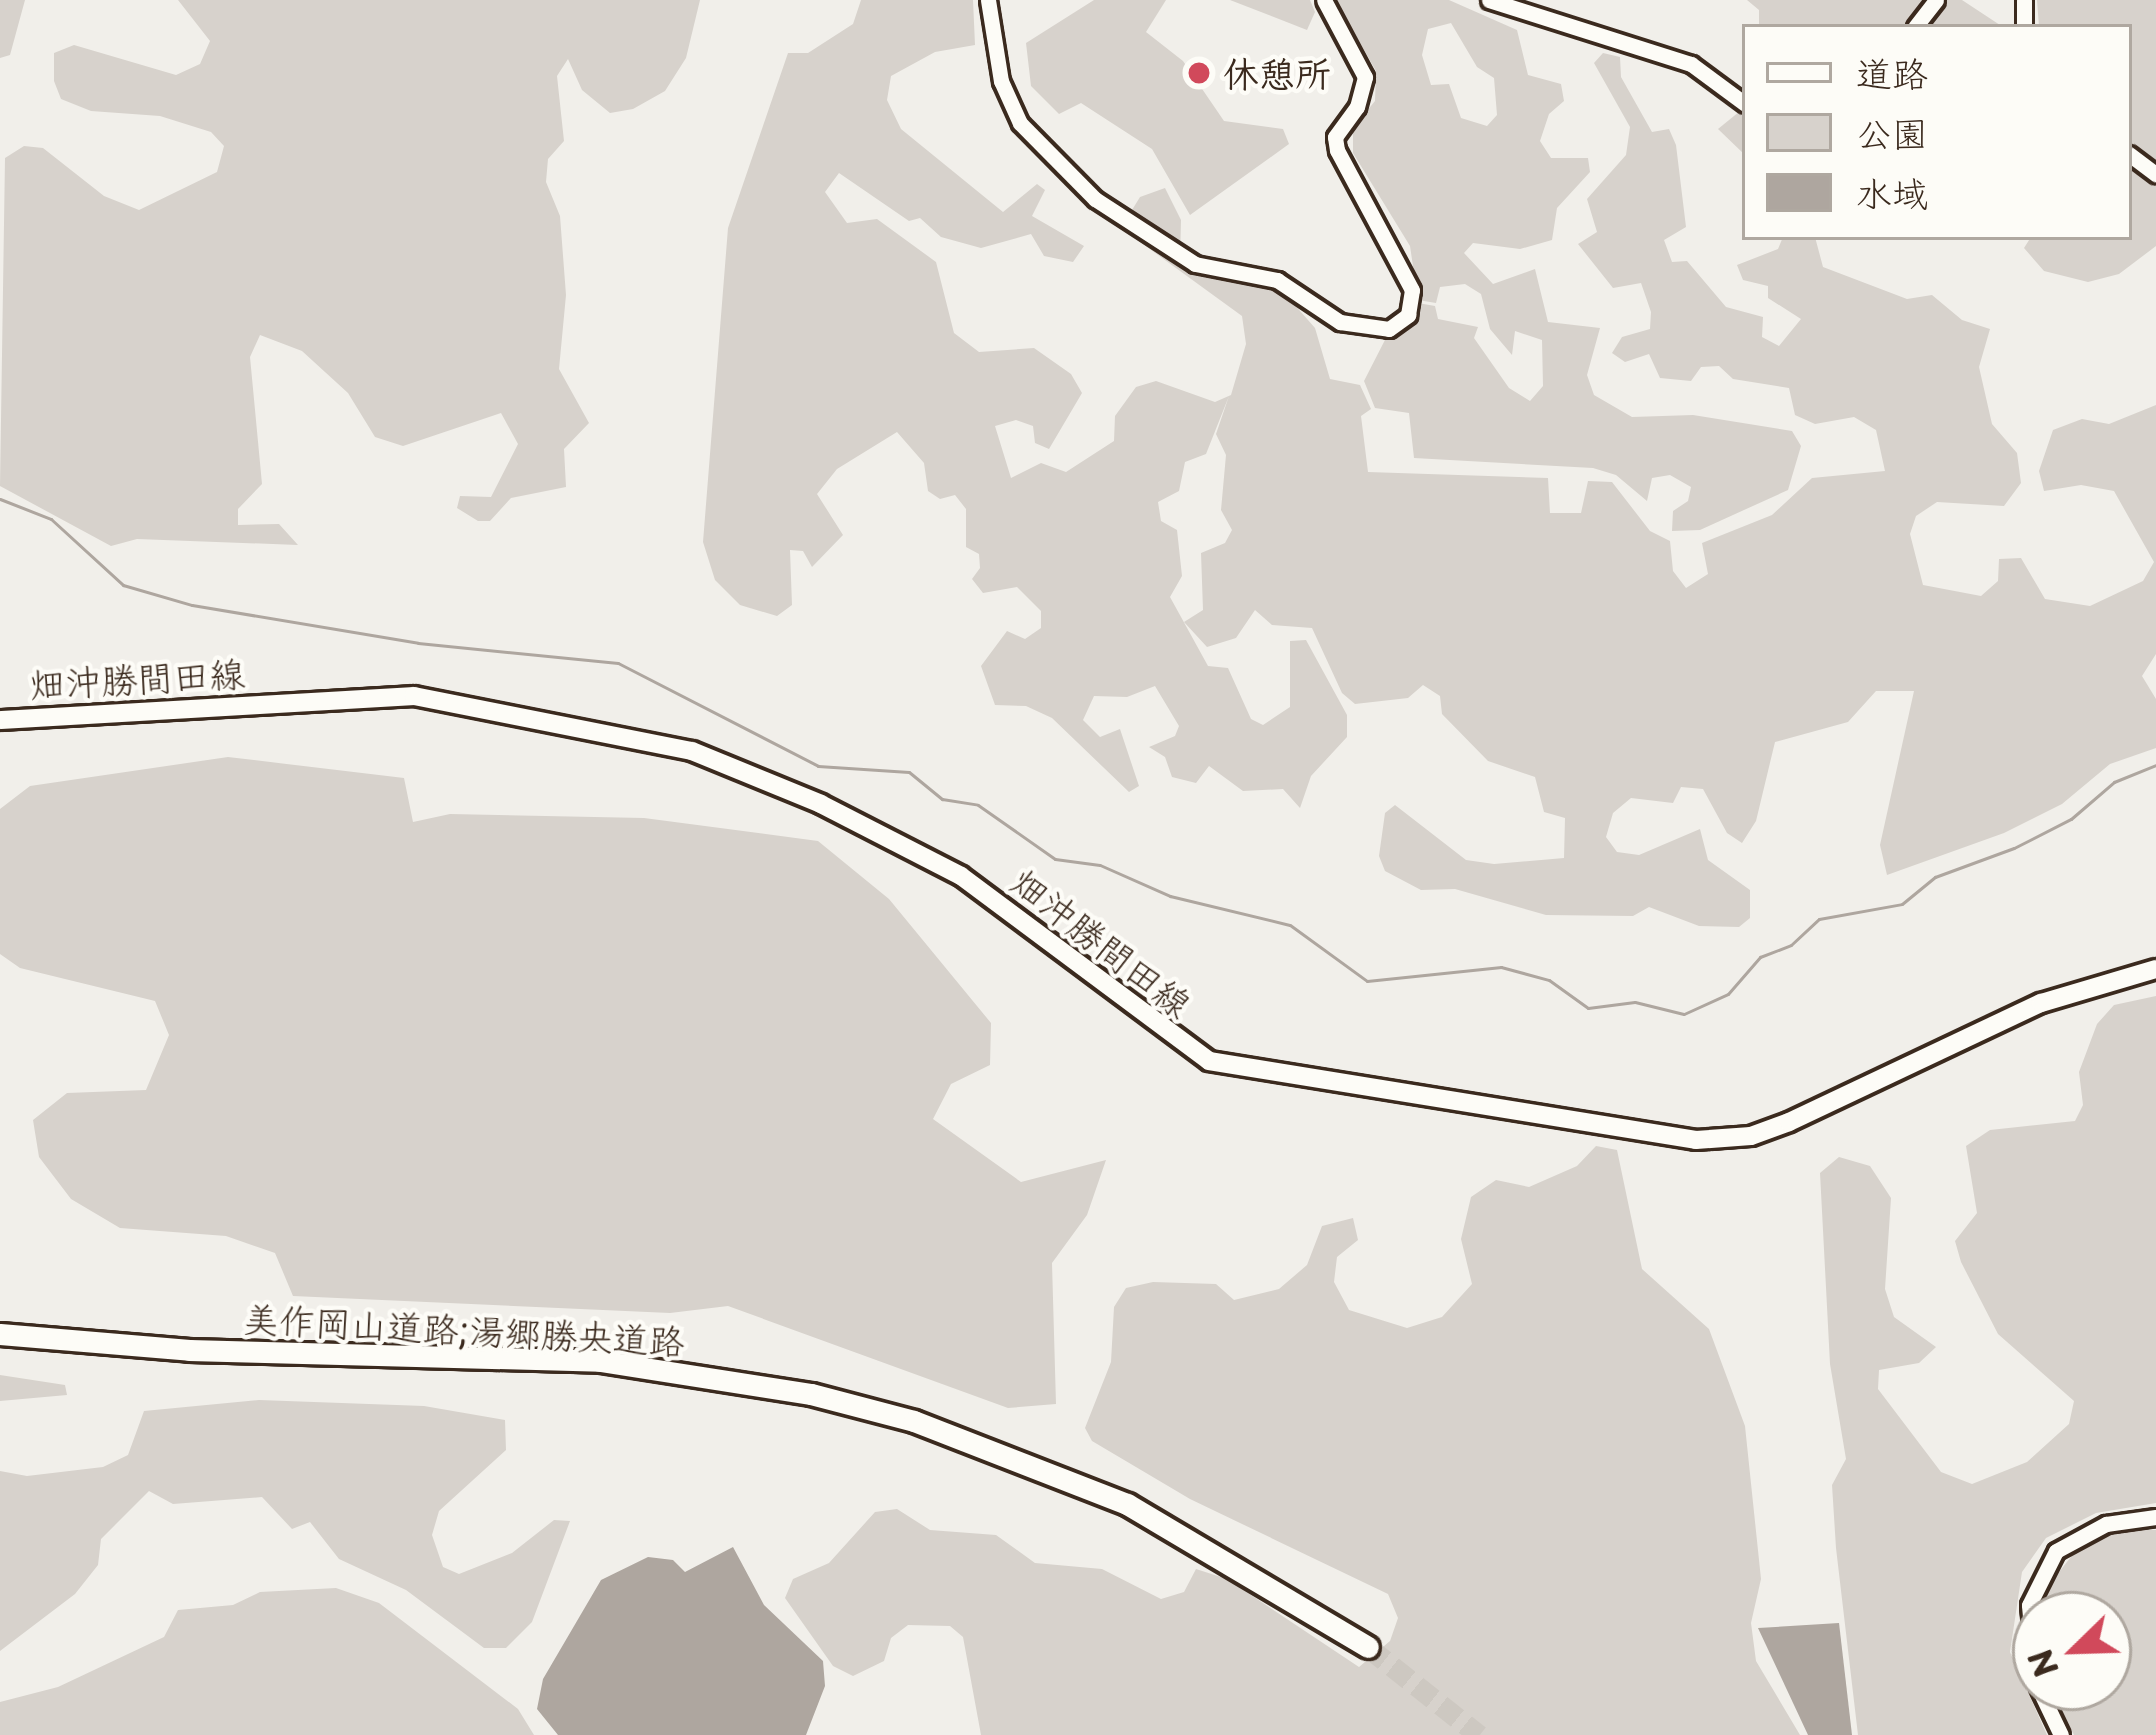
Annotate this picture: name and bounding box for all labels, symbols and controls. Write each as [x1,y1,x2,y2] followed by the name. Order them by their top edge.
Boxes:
[1742,24,2132,240] legend
[1856,45,1928,99] text: 道路
[1223,51,1331,95] place label: 休憩所
[1186,60,1212,86] marker: 休憩所
[1856,105,1928,159] text: 公園
[1856,165,1928,219] text: 水域
[28,651,246,705] street label: 畑沖勝間田線
[1004,858,1200,1026] street label: 畑沖勝間田線
[242,1296,686,1362] street label: 美作岡山道路;湯郷勝央道路
[2012,1591,2132,1711] north arrow
[2014,1642,2070,1686] text: N

